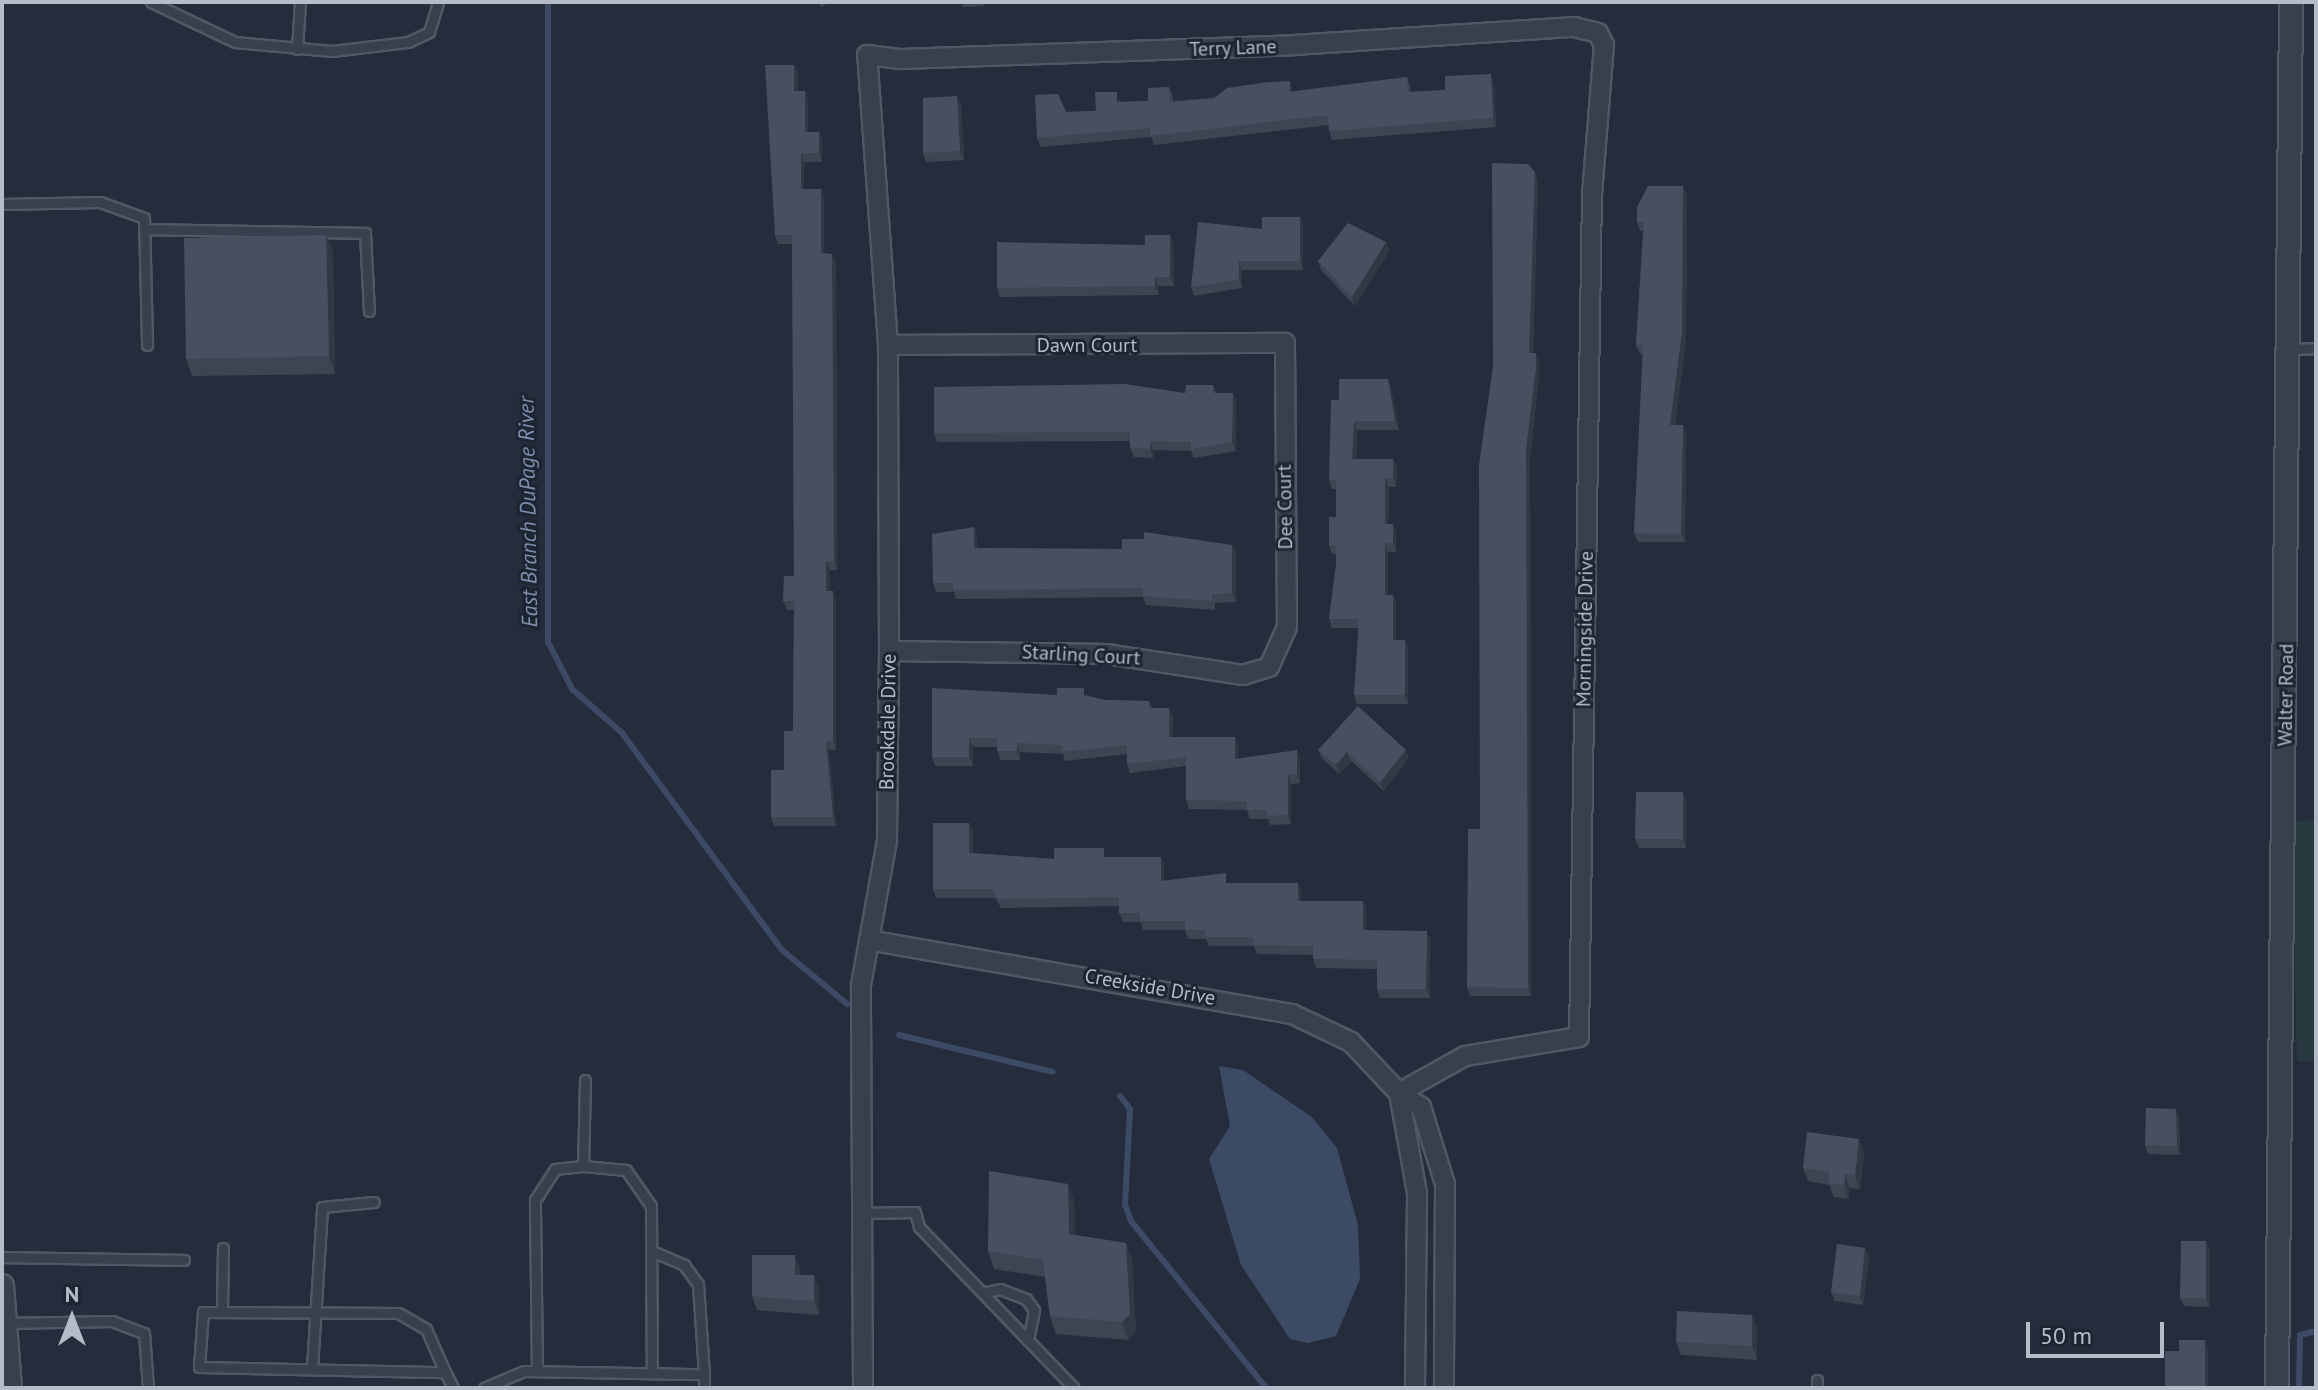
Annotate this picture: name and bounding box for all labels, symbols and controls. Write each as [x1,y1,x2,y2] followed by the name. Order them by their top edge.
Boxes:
[1189,34,1277,62] street label: Terry Lane
[1037,333,1137,357] street label: Dawn Court
[513,396,543,628] water label: East Branch DuPage River
[1272,464,1298,550] street label: Dee Court
[1572,551,1598,707] street label: Morningside Drive
[1021,640,1141,670] street label: Starling Court
[2273,643,2299,747] street label: Walter Road
[875,654,901,790] street label: Brookdale Drive
[1083,964,1217,1010] street label: Creekside Drive
[32,1278,112,1358] north arrow
[65,1280,79,1308] text: N
[2030,1306,2168,1356] scale bar
[2040,1320,2092,1351] text: 50 m

